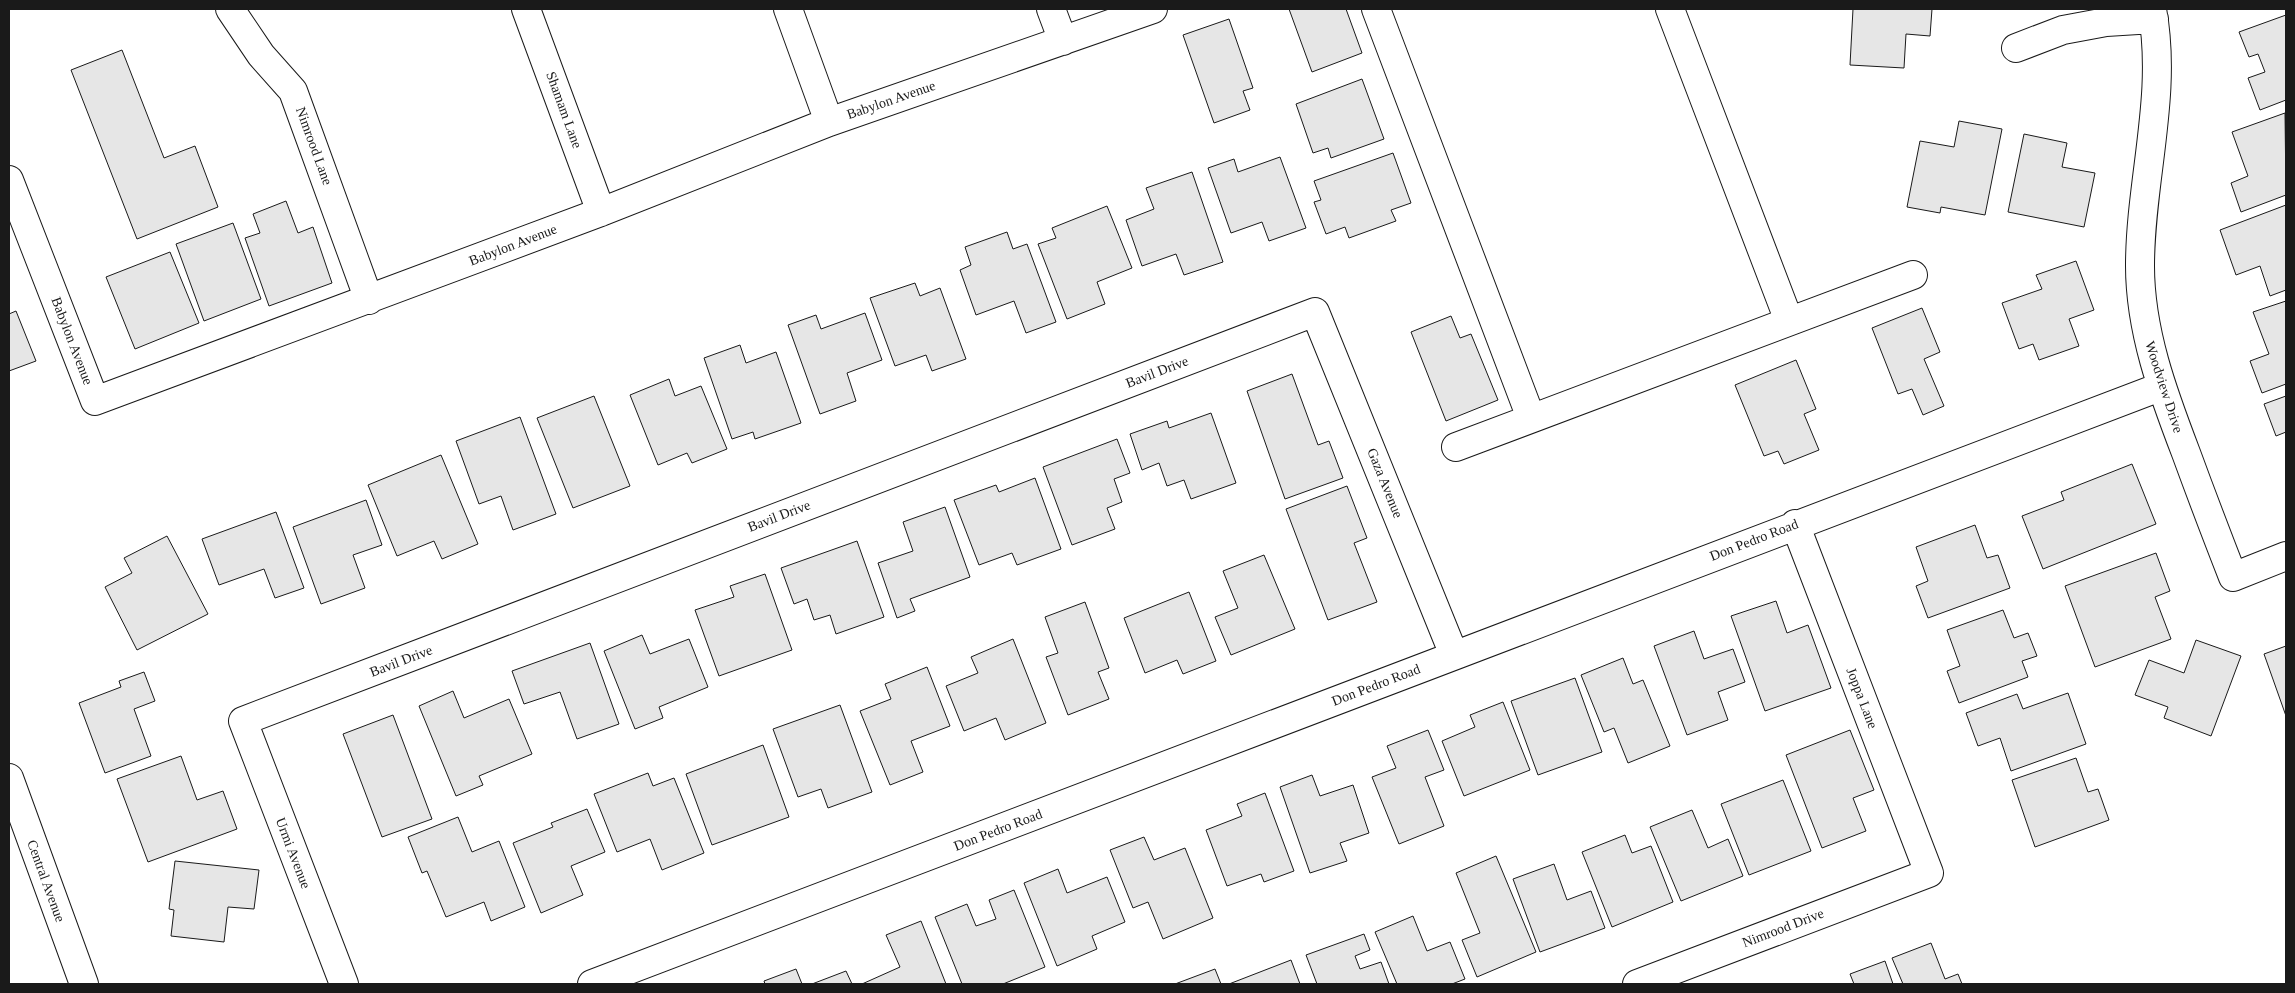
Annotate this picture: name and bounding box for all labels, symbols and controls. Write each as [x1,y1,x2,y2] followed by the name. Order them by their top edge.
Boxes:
[543,70,585,150] street label: Shamam Lane
[845,78,937,122] street label: Babylon Avenue
[293,105,335,187] street label: Nimrood Lane
[467,221,559,269] street label: Babylon Avenue
[48,295,96,387] street label: Babylon Avenue
[2142,339,2186,435] street label: Woodview Drive
[1124,353,1190,391] street label: Bavil Drive
[1364,446,1406,520] street label: Gaza Avenue
[746,497,812,535] street label: Bavil Drive
[1708,516,1800,564] street label: Don Pedro Road
[368,642,434,680] street label: Bavil Drive
[1330,661,1422,709] street label: Don Pedro Road
[1844,665,1880,731] street label: Joppa Lane
[952,806,1044,854] street label: Don Pedro Road
[273,815,313,891] street label: Urmi Avenue
[24,838,68,924] street label: Central Avenue
[1740,906,1826,950] street label: Nimrood Drive

